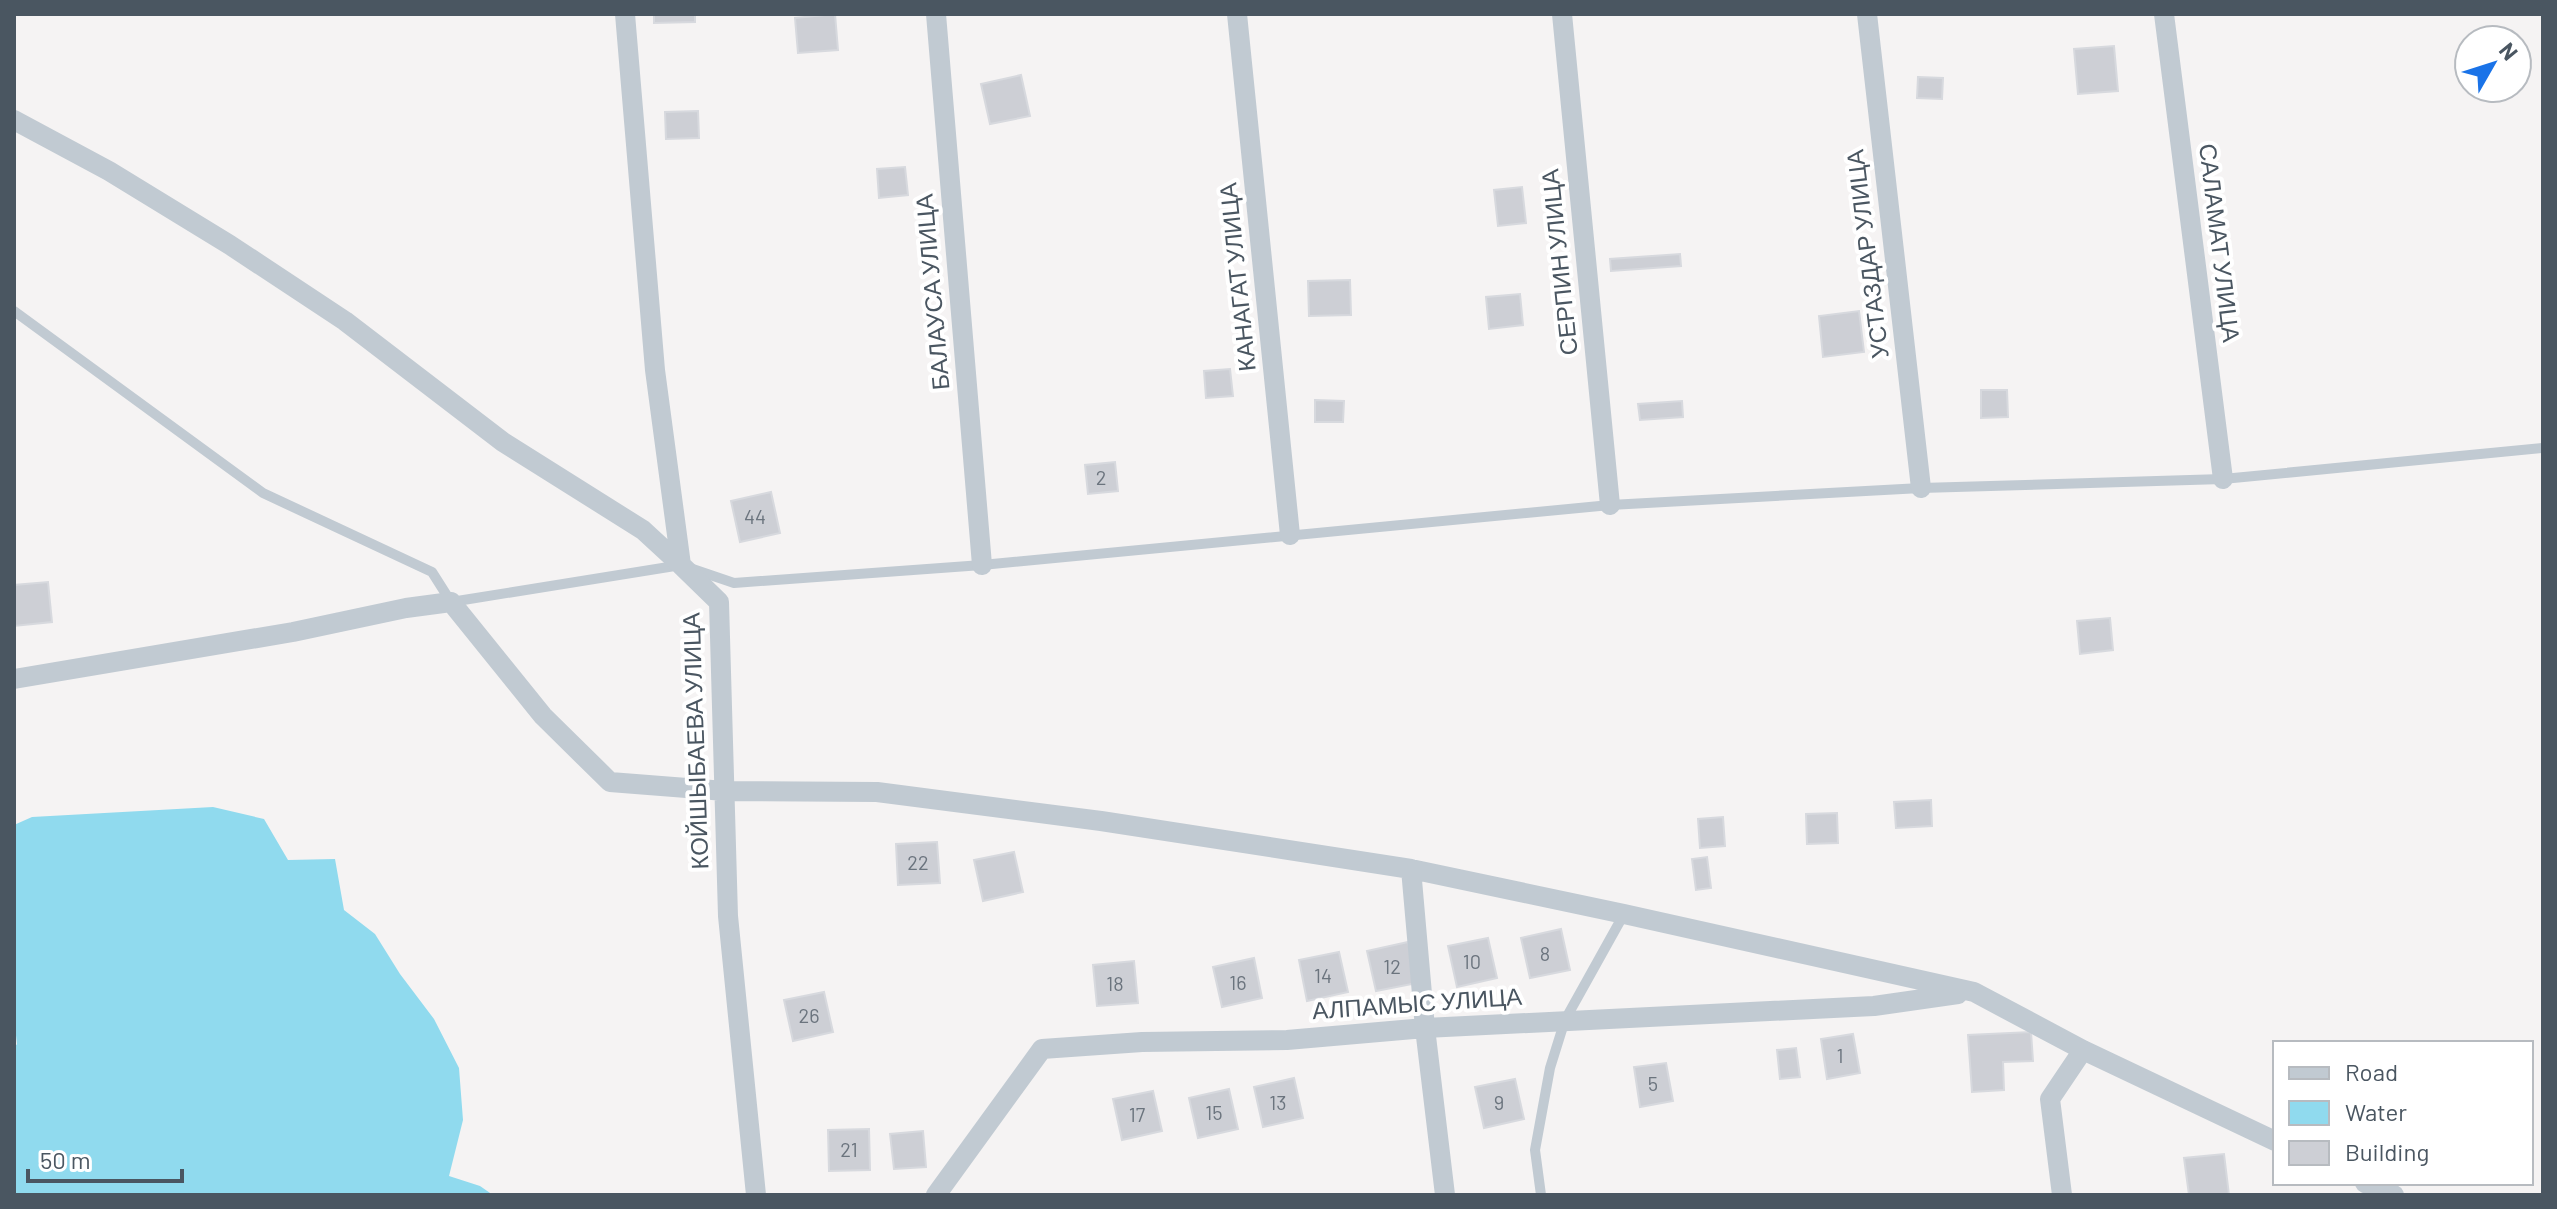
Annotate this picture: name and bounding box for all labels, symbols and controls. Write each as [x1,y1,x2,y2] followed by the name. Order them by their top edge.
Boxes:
[2453,24,2533,104] north arrow
[2495,37,2524,65] text: N
[2194,142,2247,344] street label: САЛАМАТ УЛИЦА
[1839,148,1894,360] street label: УСТАЗДАР УЛИЦА
[1534,168,1583,357] street label: СЕРПИН УЛИЦА
[1212,181,1261,373] street label: КАНАГАТ УЛИЦА
[908,193,955,391] street label: БАЛАУСА УЛИЦА
[1096,465,1106,489] house number: 2
[744,504,766,528] house number: 44
[676,612,713,870] street label: КОЙШЫБАЕВА УЛИЦА
[907,850,929,874] house number: 22
[1540,941,1550,965] house number: 8
[1463,949,1481,973] house number: 10
[1383,954,1401,978] house number: 12
[1314,963,1332,987] house number: 14
[1229,970,1247,994] house number: 16
[1106,971,1124,995] house number: 18
[1311,981,1523,1024] street label: АЛПАМЫС УЛИЦА
[798,1003,820,1027] house number: 26
[2273,1041,2533,1185] legend
[1837,1043,1844,1067] house number: 1
[2345,1057,2398,1086] text: Road
[1648,1071,1658,1095] house number: 5
[1269,1090,1287,1114] house number: 13
[1494,1090,1504,1114] house number: 9
[2345,1097,2407,1126] text: Water
[1205,1100,1223,1124] house number: 15
[1129,1102,1146,1126] house number: 17
[28,1133,182,1183] scale bar
[840,1137,858,1161] house number: 21
[2345,1137,2429,1166] text: Building
[40,1145,91,1174] text: 50 m

